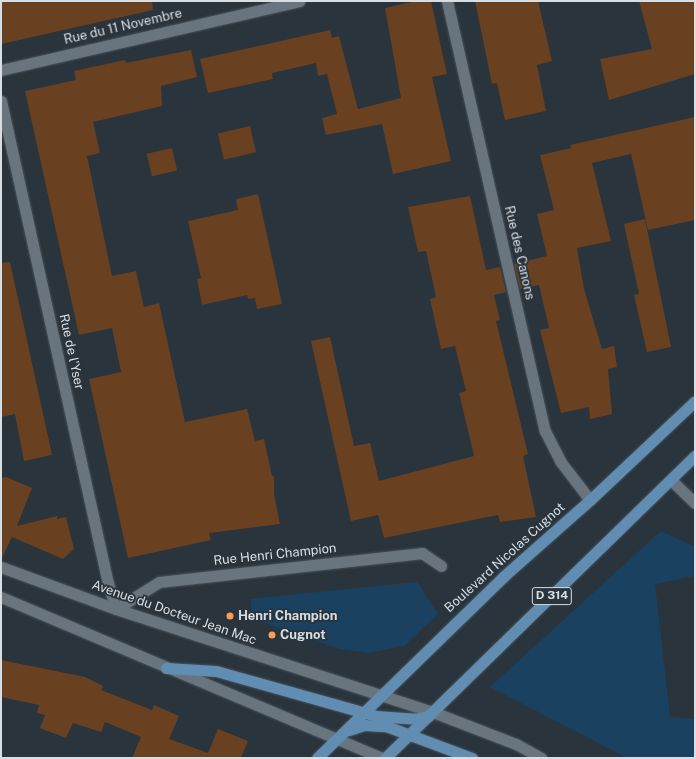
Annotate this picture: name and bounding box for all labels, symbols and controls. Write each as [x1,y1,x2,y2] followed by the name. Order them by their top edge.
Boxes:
[62,6,184,48] street label: Rue du 11 Novembre
[501,204,537,302] street label: Rue des Canons
[55,312,87,392] street label: Rue de l'Yser
[442,500,568,616] street label: Boulevard Nicolas Cugnot
[213,541,337,569] street label: Rue Henri Champion
[89,577,259,649] street label: Avenue du Docteur Jean Mac
[531,586,573,606] road number: D 314
[238,608,337,624] place label: Henri Champion
[225,611,235,621] marker: Henri Champion
[280,627,326,643] place label: Cugnot
[267,630,277,640] marker: Cugnot

